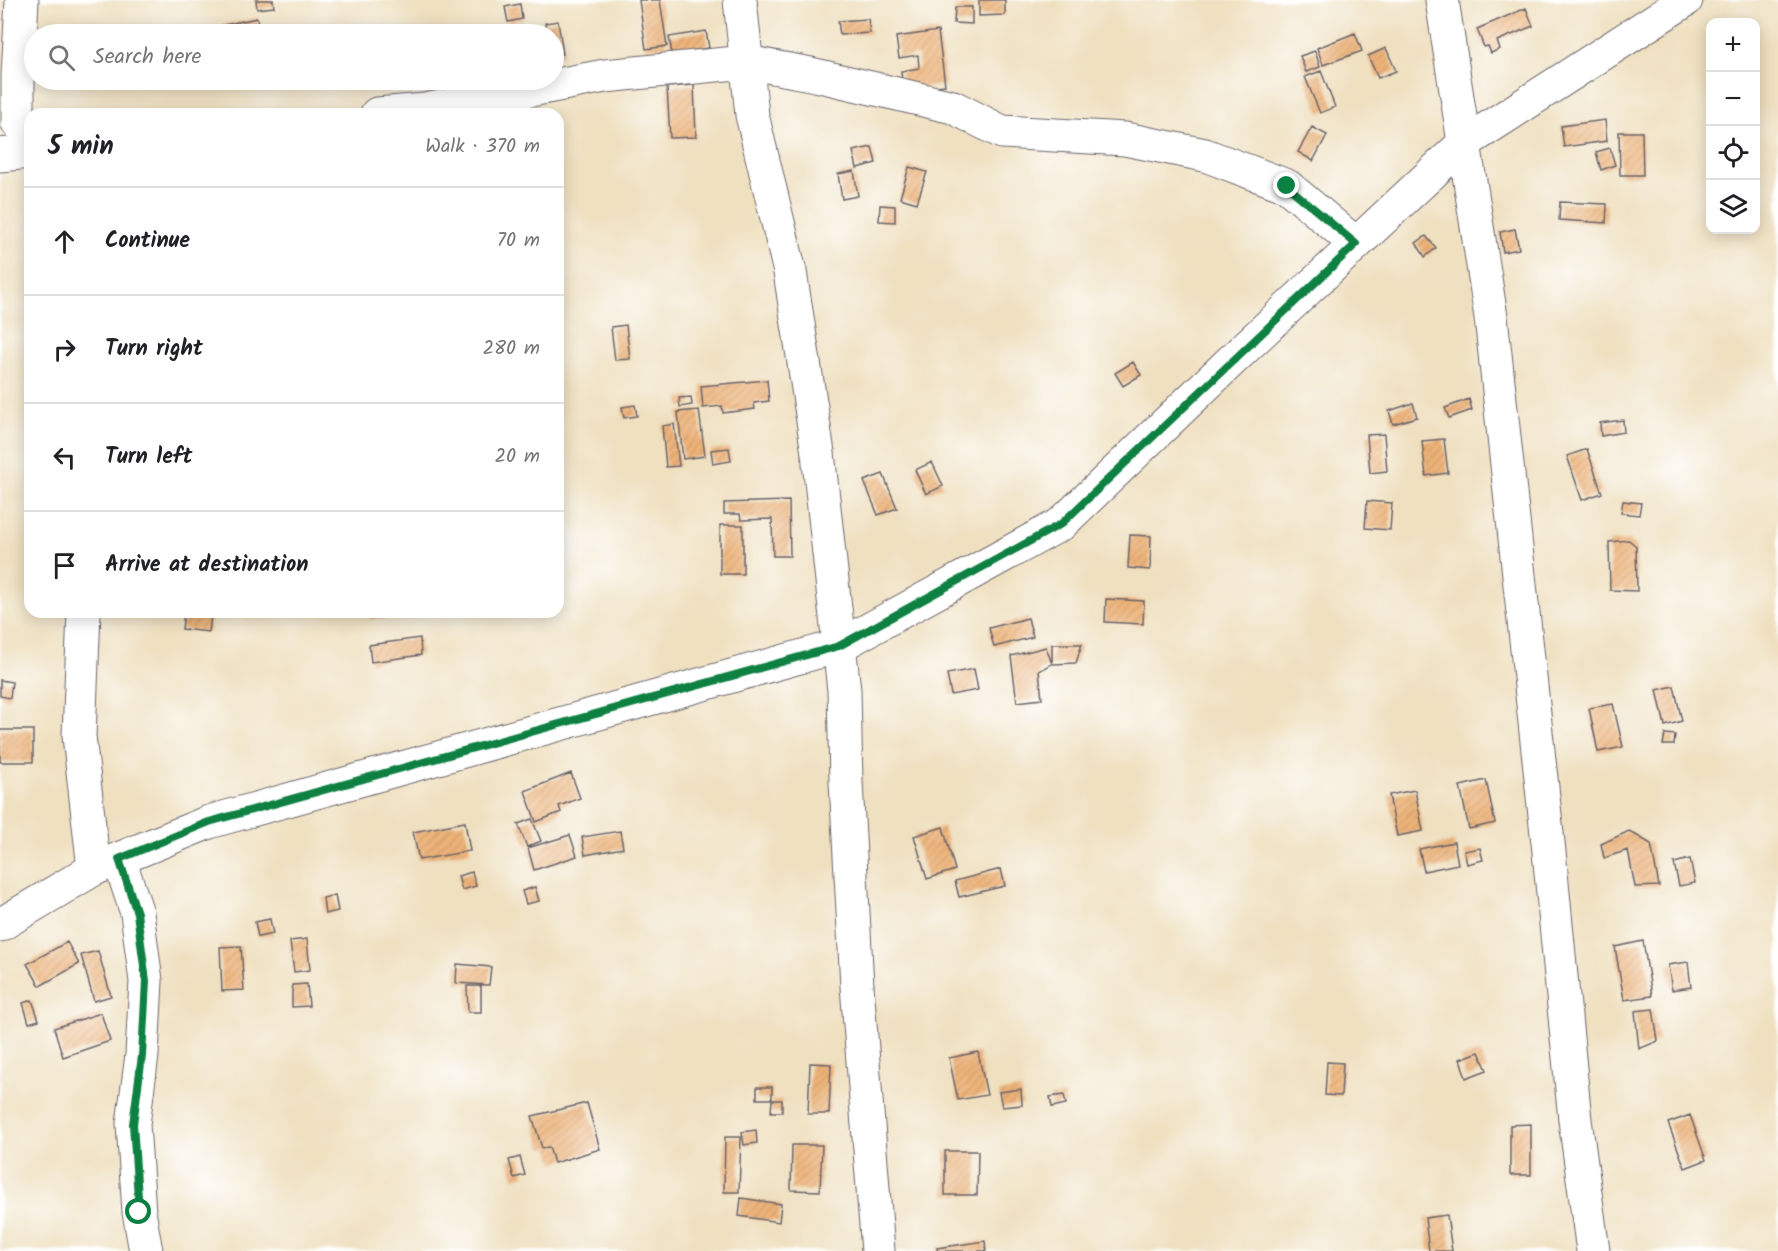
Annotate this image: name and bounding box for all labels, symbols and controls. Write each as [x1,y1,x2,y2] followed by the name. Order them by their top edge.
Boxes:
[1706,18,1760,234] map controls
[1706,18,1760,72] button: +
[24,24,564,90] search box
[93,40,201,75] text: Search here
[45,41,78,74] icon: search
[1706,72,1760,126] button: −
[48,126,114,168] text: 5 min
[1706,126,1760,180] button: locate
[425,131,540,163] text: Walk · 370 m
[1273,172,1299,198] route end
[1706,180,1760,234] button: layers
[105,224,190,259] text: Continue
[48,225,81,258] icon: ahead
[497,225,540,257] text: 70 m
[105,332,203,367] text: Turn right
[48,333,81,366] icon: right
[482,333,540,365] text: 280 m
[105,440,192,475] text: Turn left
[48,441,81,474] icon: left
[494,441,540,473] text: 20 m
[105,548,308,583] text: Arrive at destination
[48,549,81,582] icon: arrive
[125,1198,151,1224] route start

